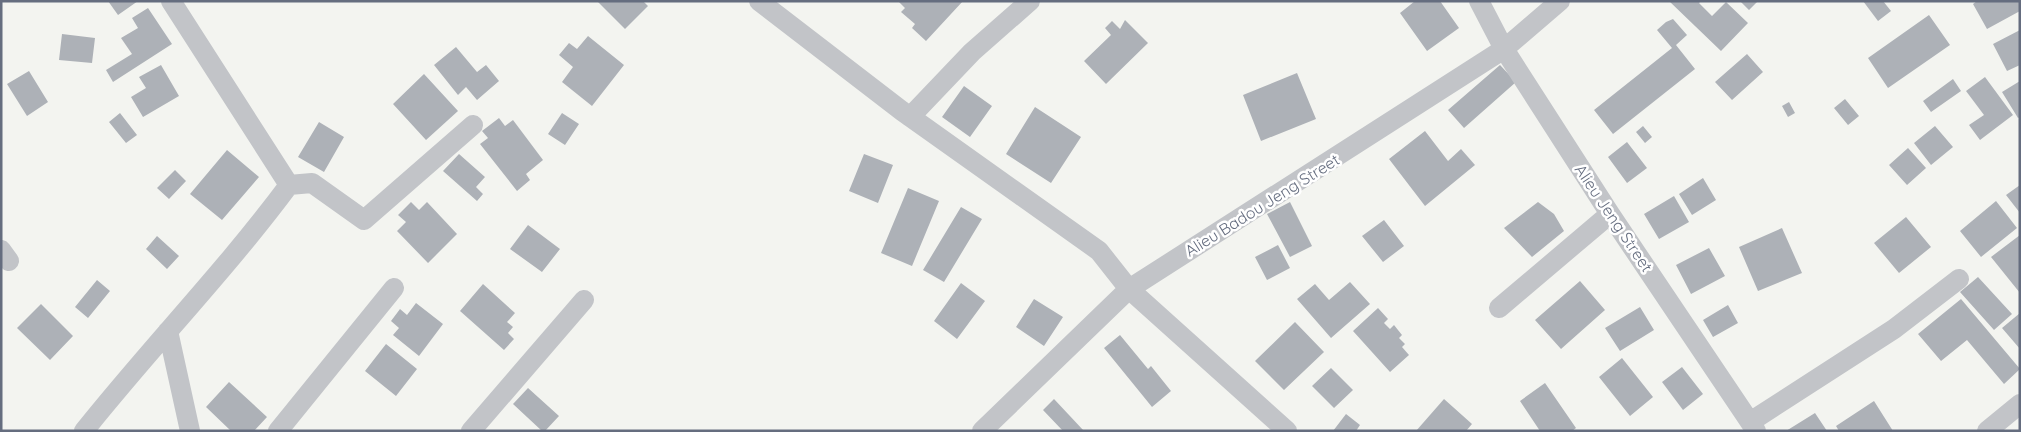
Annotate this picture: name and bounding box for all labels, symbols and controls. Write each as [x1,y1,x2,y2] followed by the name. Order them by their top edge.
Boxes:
[1181,149,1343,261] street label: Alieu Badou Jeng Street
[1571,160,1657,276] street label: Alieu Jeng Street

